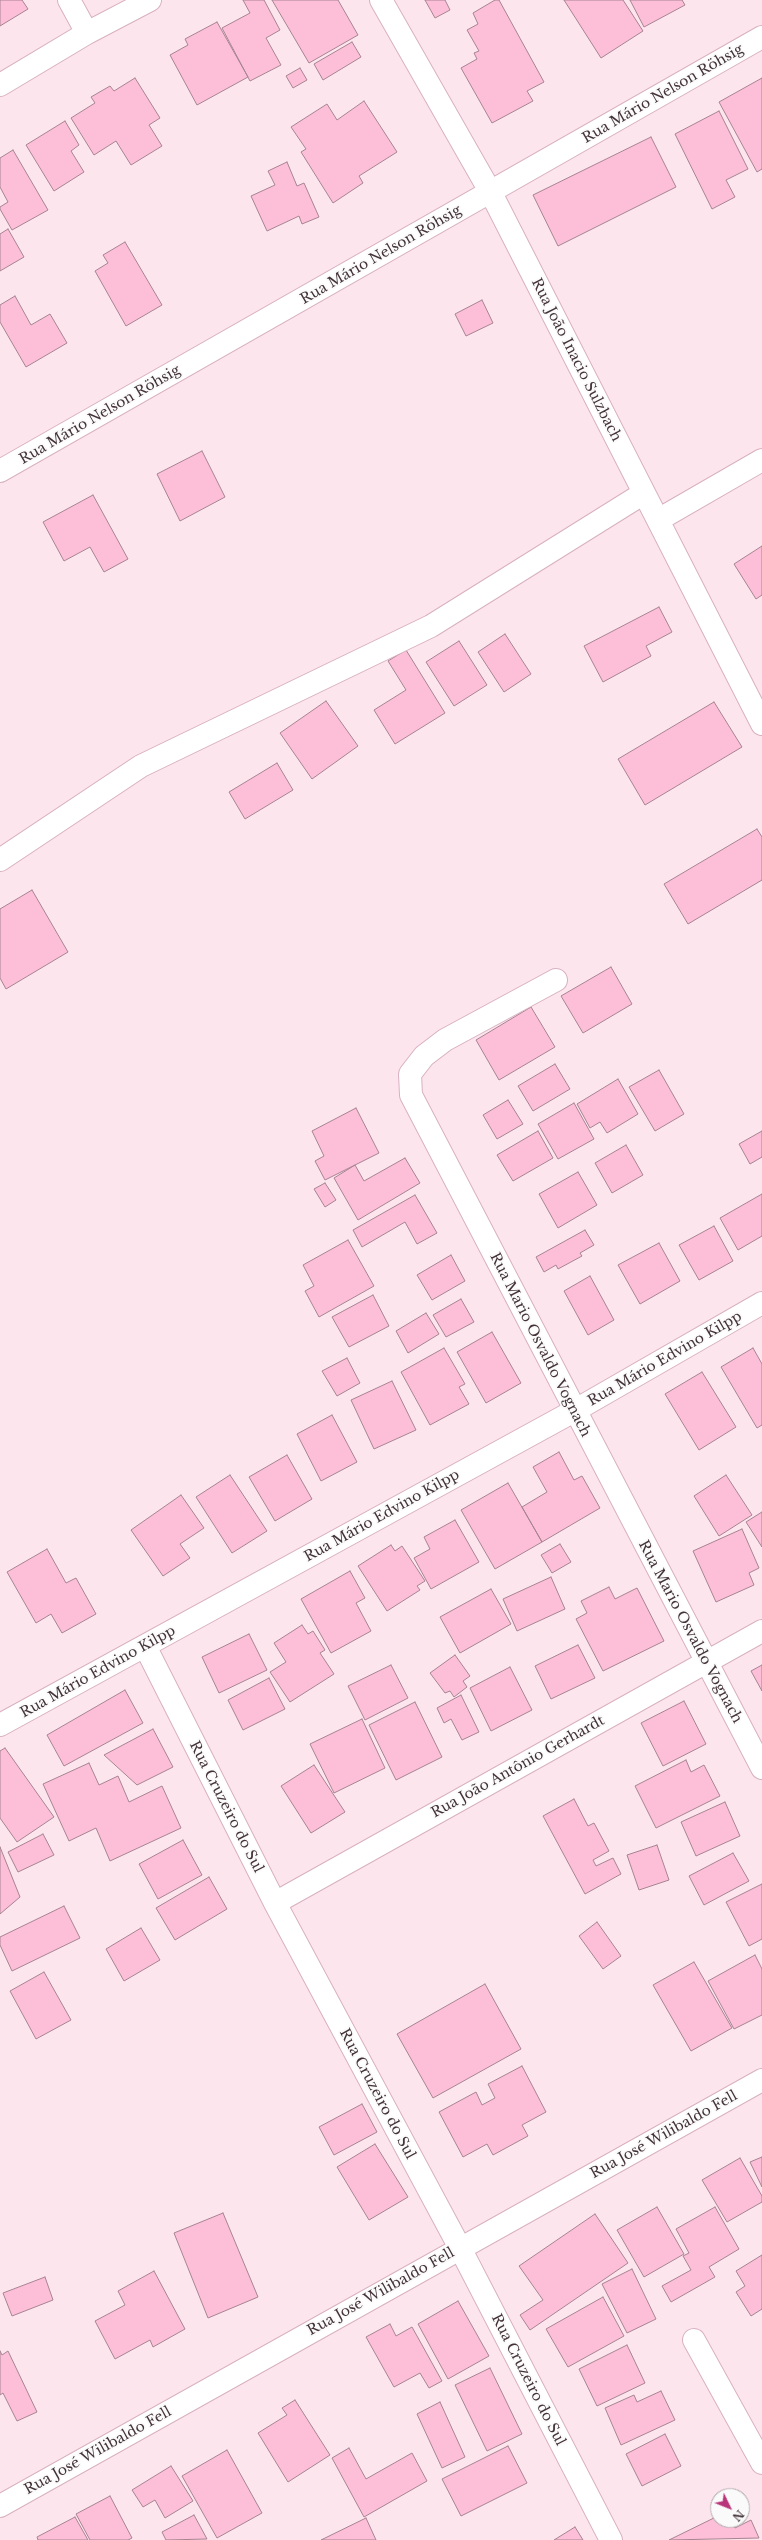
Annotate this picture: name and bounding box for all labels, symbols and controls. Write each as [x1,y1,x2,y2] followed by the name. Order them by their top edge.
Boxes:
[580,41,746,147] street label: Rua Mário Nelson Röhsig
[298,202,464,308] street label: Rua Mário Nelson Röhsig
[527,276,625,444] street label: Rua João Inacio Sulzbach
[17,362,183,468] street label: Rua Mário Nelson Röhsig
[486,1250,594,1440] street label: Rua Mario Osvaldo Vognach
[585,1308,745,1410] street label: Rua Mário Edvino Kilpp
[302,1466,462,1566] street label: Rua Mário Edvino Kilpp
[635,1538,745,1726] street label: Rua Mario Osvaldo Vognach
[18,1622,178,1722] street label: Rua Mário Edvino Kilpp
[428,1712,608,1822] street label: Rua João Antônio Gerhardt
[186,1738,266,1876] street label: Rua Cruzeiro do Sul
[335,2026,419,2162] street label: Rua Cruzeiro do Sul
[588,2088,740,2182] street label: Rua José Wilibaldo Fell
[305,2245,457,2339] street label: Rua José Wilibaldo Fell
[488,2311,568,2449] street label: Rua Cruzeiro do Sul
[22,2404,174,2498] street label: Rua José Wilibaldo Fell
[710,2488,750,2528] north arrow
[729,2507,747,2524] text: N

